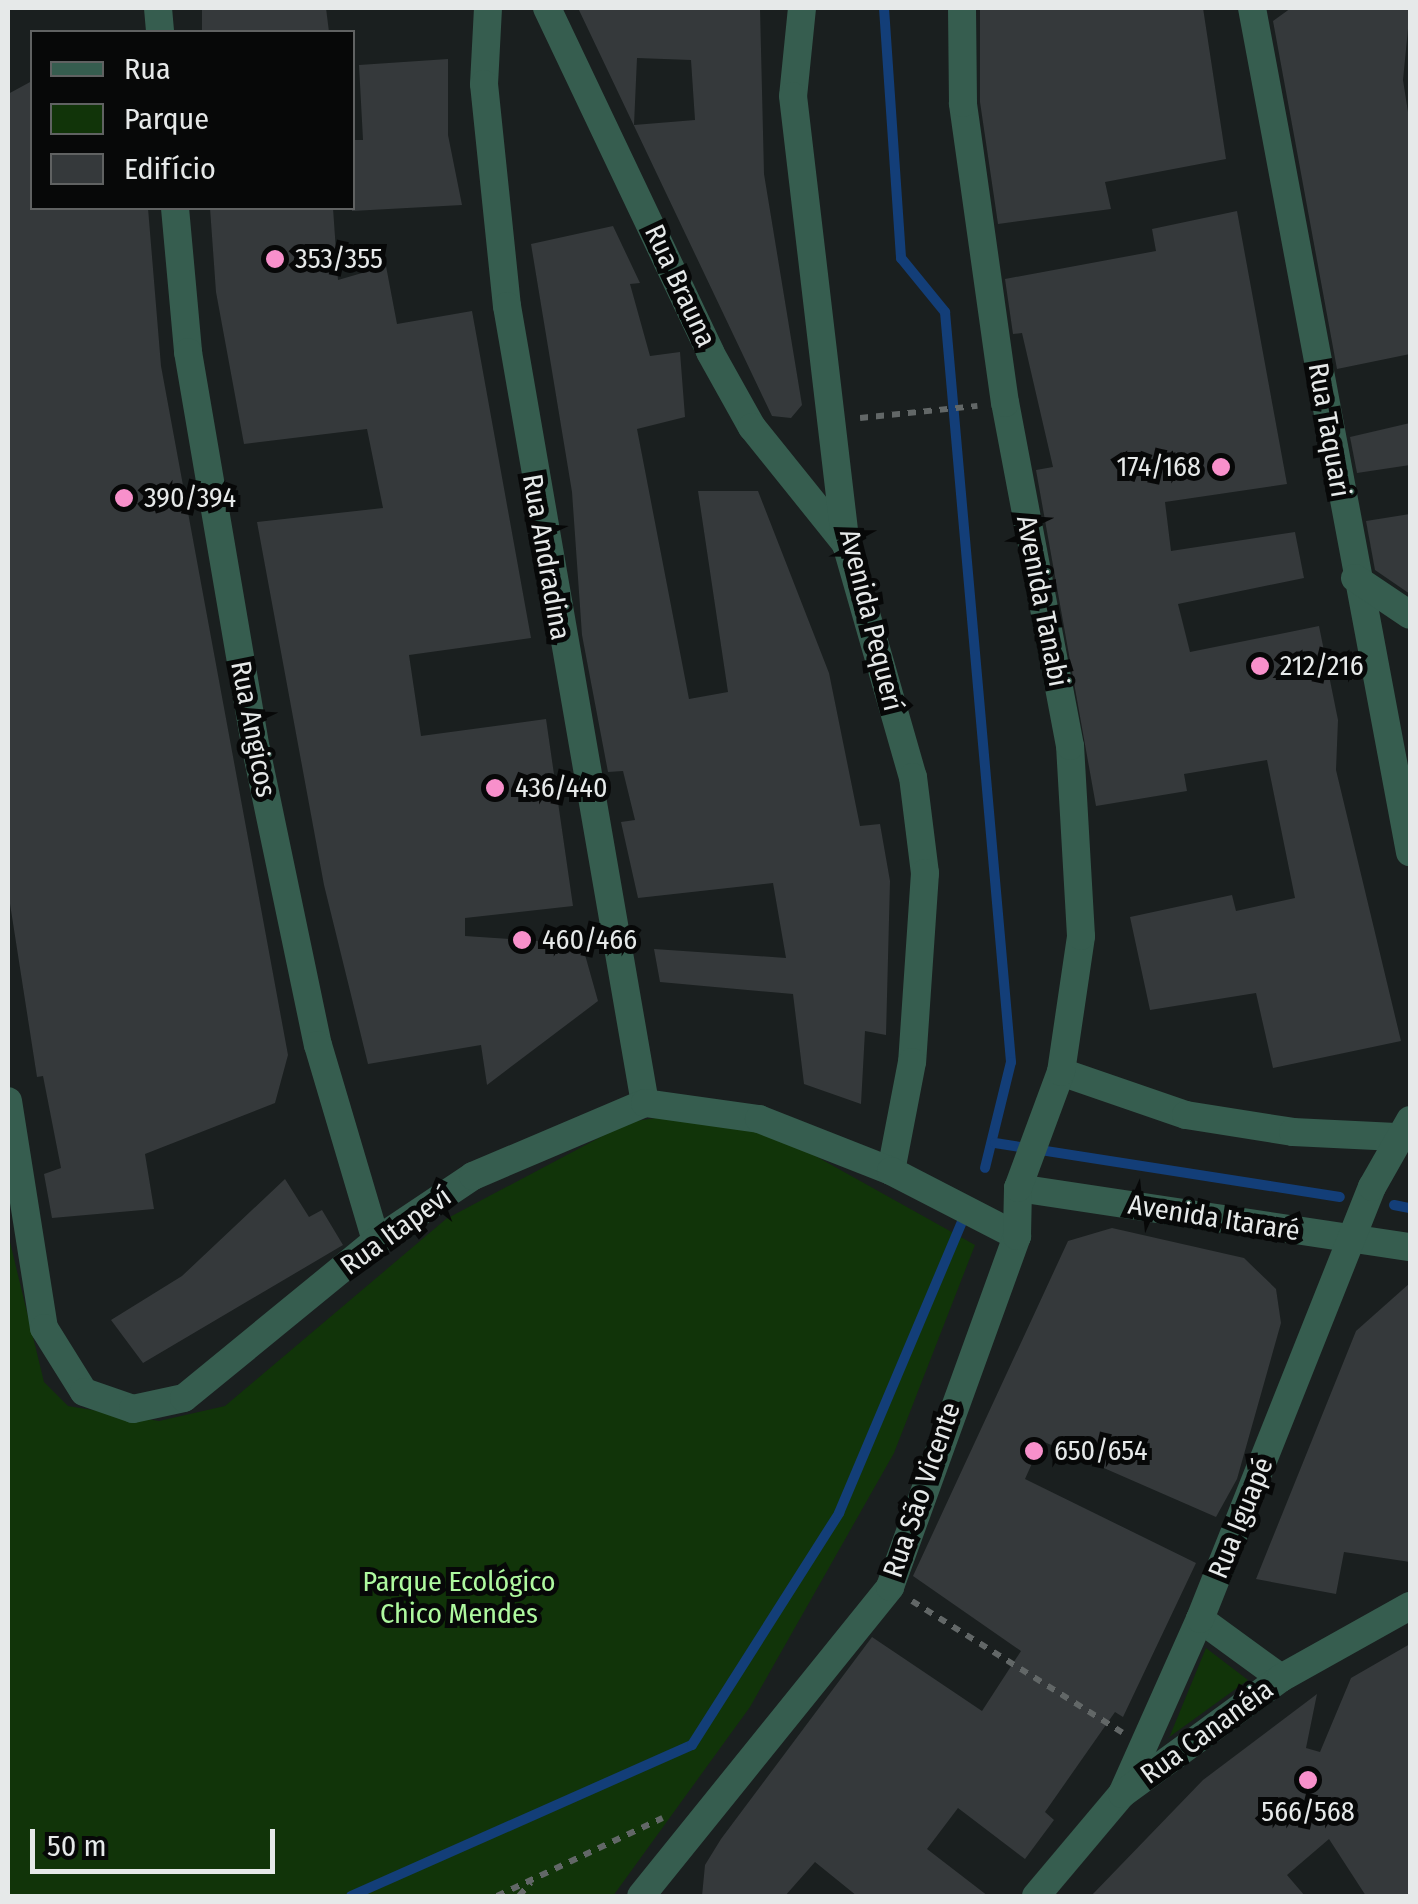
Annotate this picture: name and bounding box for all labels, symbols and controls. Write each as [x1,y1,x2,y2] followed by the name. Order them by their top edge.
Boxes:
[30,30,355,210] legend
[124,51,171,87] text: Rua
[124,101,209,137] text: Parque
[124,151,216,187] text: Edifício
[637,219,723,353] street label: Rua Brauna
[295,242,383,276] place label: 353/355
[264,248,286,270] marker: 353/355
[1301,360,1357,500] street label: Rua Taquari
[1116,450,1201,484] place label: 174/168
[1210,456,1232,478] marker: 174/168
[515,471,577,643] street label: Rua Andradina
[144,481,236,515] place label: 390/394
[113,487,135,509] marker: 390/394
[1009,513,1075,689] street label: Avenida Tanabi
[832,526,910,714] street label: Avenida Pequerí
[1280,649,1364,683] place label: 212/216
[1249,655,1271,677] marker: 212/216
[223,658,283,800] street label: Rua Angicos
[515,771,608,805] place label: 436/440
[484,777,506,799] marker: 436/440
[542,923,637,957] place label: 460/466
[511,929,533,951] marker: 460/466
[334,1180,458,1282] street label: Rua Itapeví
[1126,1188,1302,1248] street label: Avenida Itararé
[876,1398,968,1582] street label: Rua São Vicente
[1054,1434,1148,1468] place label: 650/654
[1023,1440,1045,1462] marker: 650/654
[1202,1453,1280,1583] street label: Rua Iguapé
[362,1565,556,1631] park label: Parque Ecológico Chico Mendes
[1134,1673,1280,1791] street label: Rua Cananéia
[1297,1769,1319,1791] marker: 566/568
[1261,1795,1355,1829] place label: 566/568
[35,1809,280,1871] scale bar
[47,1828,107,1864] text: 50 m

